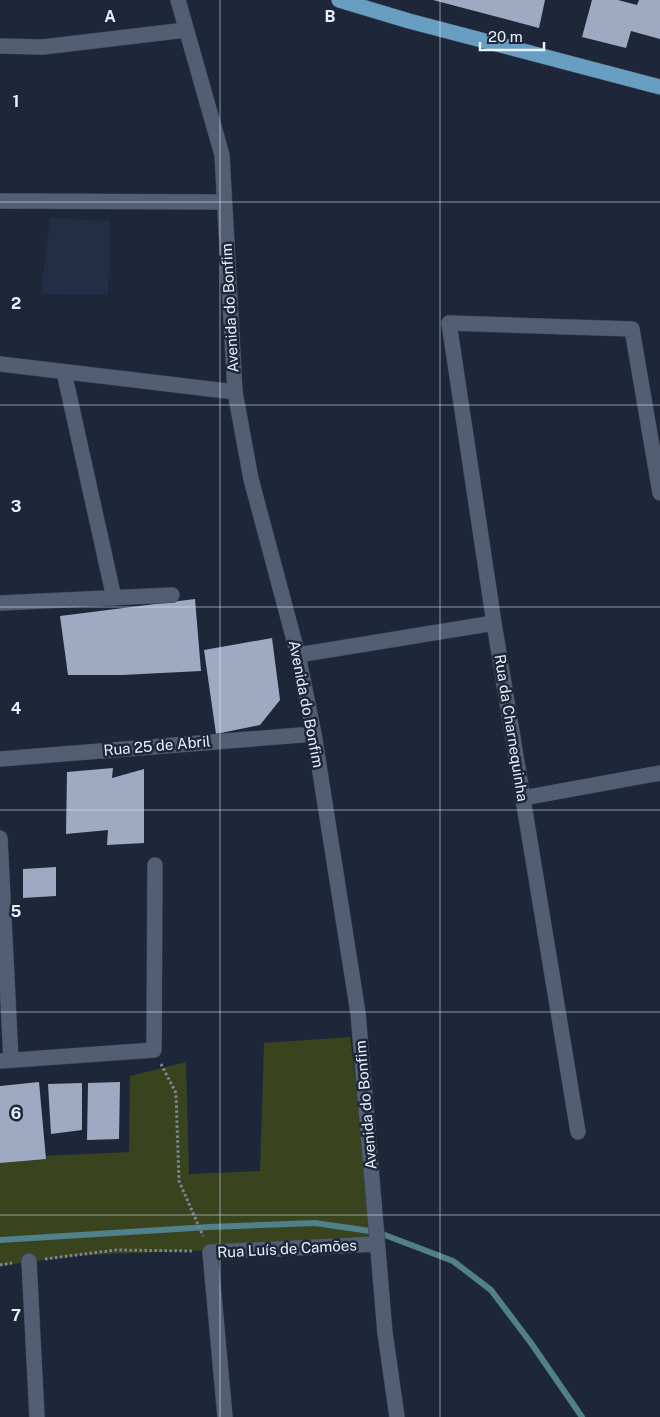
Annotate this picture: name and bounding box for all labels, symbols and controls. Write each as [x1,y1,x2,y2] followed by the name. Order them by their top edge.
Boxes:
[104,7,116,26] text: A
[325,7,336,26] text: B
[480,20,544,52] scale bar
[488,28,523,45] text: 20 m
[13,92,19,111] text: 1
[218,243,241,373] street label: Avenida do Bonfim
[11,294,21,313] text: 2
[11,497,21,516] text: 3
[286,639,327,769] street label: Avenida do Bonfim
[491,653,532,803] street label: Rua da Charnequinha
[11,699,22,718] text: 4
[103,732,211,759] street label: Rua 25 de Abril
[11,902,22,921] text: 5
[351,1040,380,1170] street label: Avenida do Bonfim
[11,1104,21,1123] text: 6
[217,1236,357,1261] street label: Rua Luís de Camões
[11,1306,21,1325] text: 7

